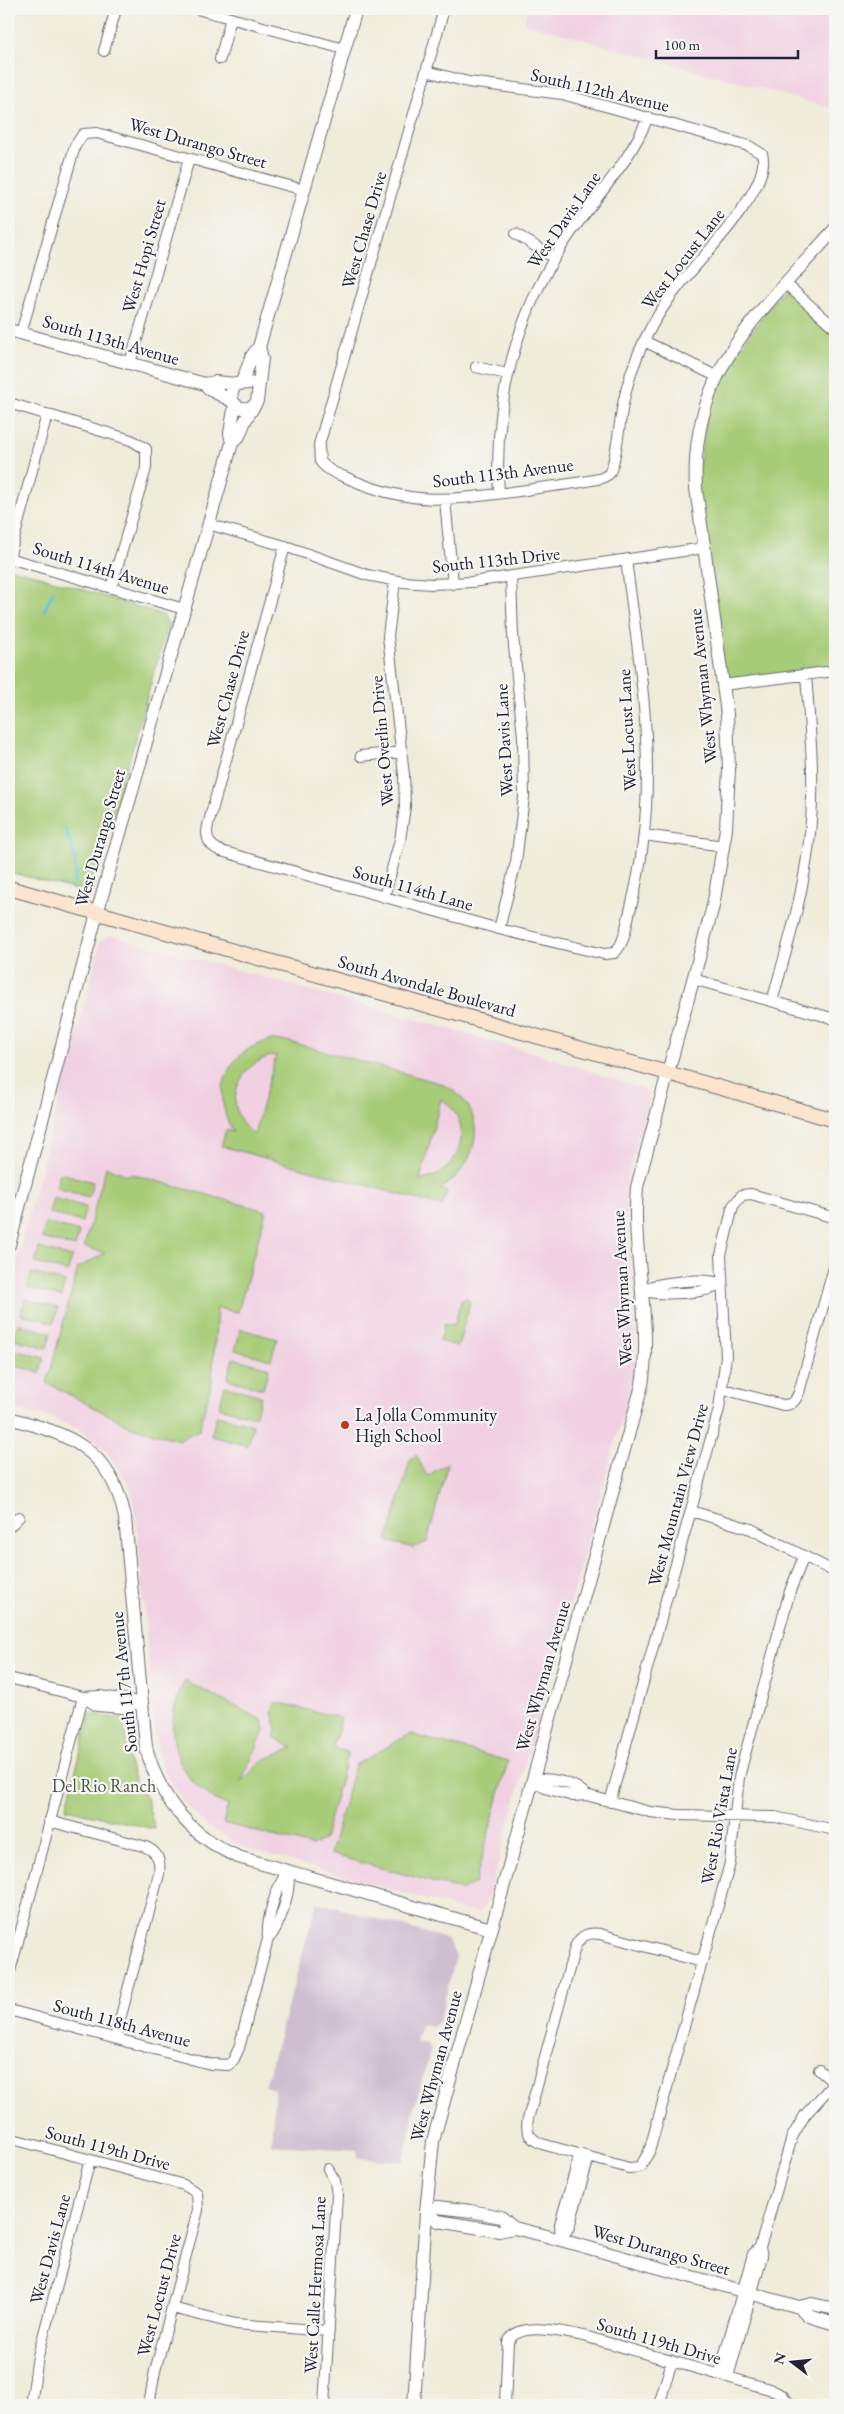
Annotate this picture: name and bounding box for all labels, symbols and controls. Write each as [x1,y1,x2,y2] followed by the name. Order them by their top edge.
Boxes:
[656,28,799,60] scale bar
[664,35,701,54] text: 100 m
[529,62,672,117] street label: South 112th Avenue
[127,112,270,173] street label: West Durango Street
[522,167,605,273] street label: West Davis Lane
[336,169,391,291] street label: West Chase Drive
[116,196,171,315] street label: West Hopi Street
[636,203,729,314] street label: West Locust Lane
[40,309,182,370] street label: South 113th Avenue
[431,452,575,493] street label: South 113th Avenue
[30,536,172,599] street label: South 114th Avenue
[431,541,561,578] street label: South 113th Drive
[683,607,722,765] street label: West Whyman Avenue
[201,628,254,750] street label: West Chase Drive
[612,668,641,792] street label: West Locust Lane
[364,675,399,807] street label: West Overlin Drive
[489,683,518,797] street label: West Davis Lane
[69,766,130,909] street label: West Durango Street
[350,859,476,916] street label: South 114th Lane
[336,949,519,1022] street label: South Avondale Boulevard
[606,1210,637,1366] street label: West Whyman Avenue
[642,1401,713,1589] street label: West Mountain View Drive
[355,1403,497,1447] place label: La Jolla Community High School
[339,1419,351,1431] marker: La Jolla Community High School
[510,1598,575,1754] street label: West Whyman Avenue
[105,1611,142,1754] street label: South 117th Avenue
[695,1745,742,1886] street label: West Rio Vista Lane
[52,1774,156,1797] park label: Del Rio Ranch
[404,1988,467,2144] street label: West Whyman Avenue
[51,1993,193,2052] street label: South 118th Avenue
[43,2120,173,2175] street label: South 119th Drive
[24,2191,75,2306] street label: West Davis Lane
[298,2196,331,2374] street label: West Calle Hermosa Lane
[590,2219,733,2280] street label: West Durango Street
[131,2231,186,2359] street label: West Locust Drive
[594,2312,724,2369] street label: South 119th Drive
[766,2336,816,2386] north arrow
[769,2350,790,2366] text: N

